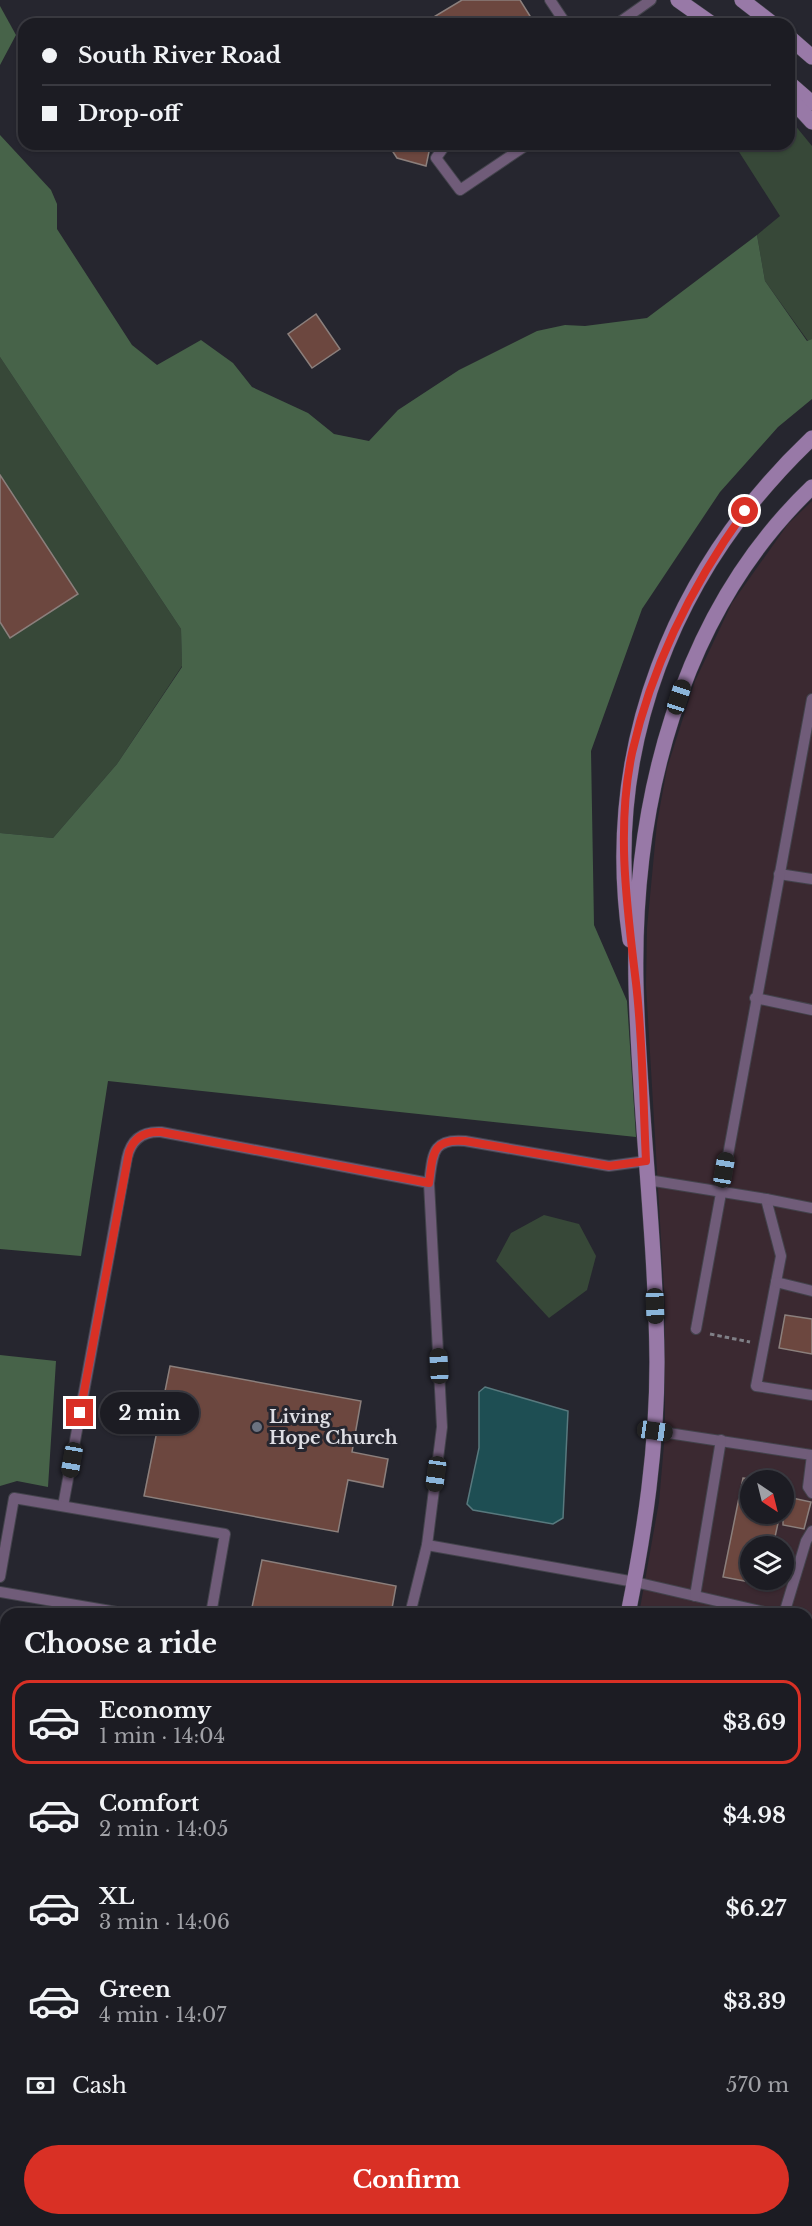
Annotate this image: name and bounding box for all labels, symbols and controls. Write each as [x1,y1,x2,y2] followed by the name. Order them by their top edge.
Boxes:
[78,42,281,69] text: South River Road
[78,100,180,127] text: Drop-off
[731,497,758,524] route start
[665,677,693,717] car
[712,1151,736,1189] car
[645,1288,665,1324] car
[429,1348,449,1384] car
[101,1392,200,1434] callout: 2 min
[66,1399,93,1426] route end
[118,1401,181,1425] text: 2 min
[269,1406,398,1449] place label: Living Hope Church
[250,1420,264,1434] marker: Living Hope Church
[636,1420,674,1442] car
[60,1441,84,1479] car
[425,1455,447,1493] car
[740,1470,794,1524] north arrow
[740,1470,794,1590] map controls
[740,1536,794,1590] button: layers
[24,1627,217,1660] text: Choose a ride
[27,1695,81,1749] icon: car
[99,1697,211,1724] text: Economy
[723,1709,786,1736] text: $3.69
[99,1724,225,1748] text: 1 min · 14:04
[27,1788,81,1842] icon: car
[99,1790,199,1817] text: Comfort
[723,1802,786,1829] text: $4.98
[99,1817,228,1841] text: 2 min · 14:05
[27,1881,81,1935] icon: car
[99,1883,134,1910] text: XL
[726,1895,786,1922] text: $6.27
[99,1910,230,1934] text: 3 min · 14:06
[27,1974,81,2028] icon: car
[99,1976,171,2003] text: Green
[723,1988,786,2015] text: $3.39
[99,2003,226,2027] text: 4 min · 14:07
[24,2069,57,2102] icon: cash
[72,2072,127,2099] text: Cash
[726,2073,789,2097] text: 570 m
[24,2145,789,2214] button: Confirm

